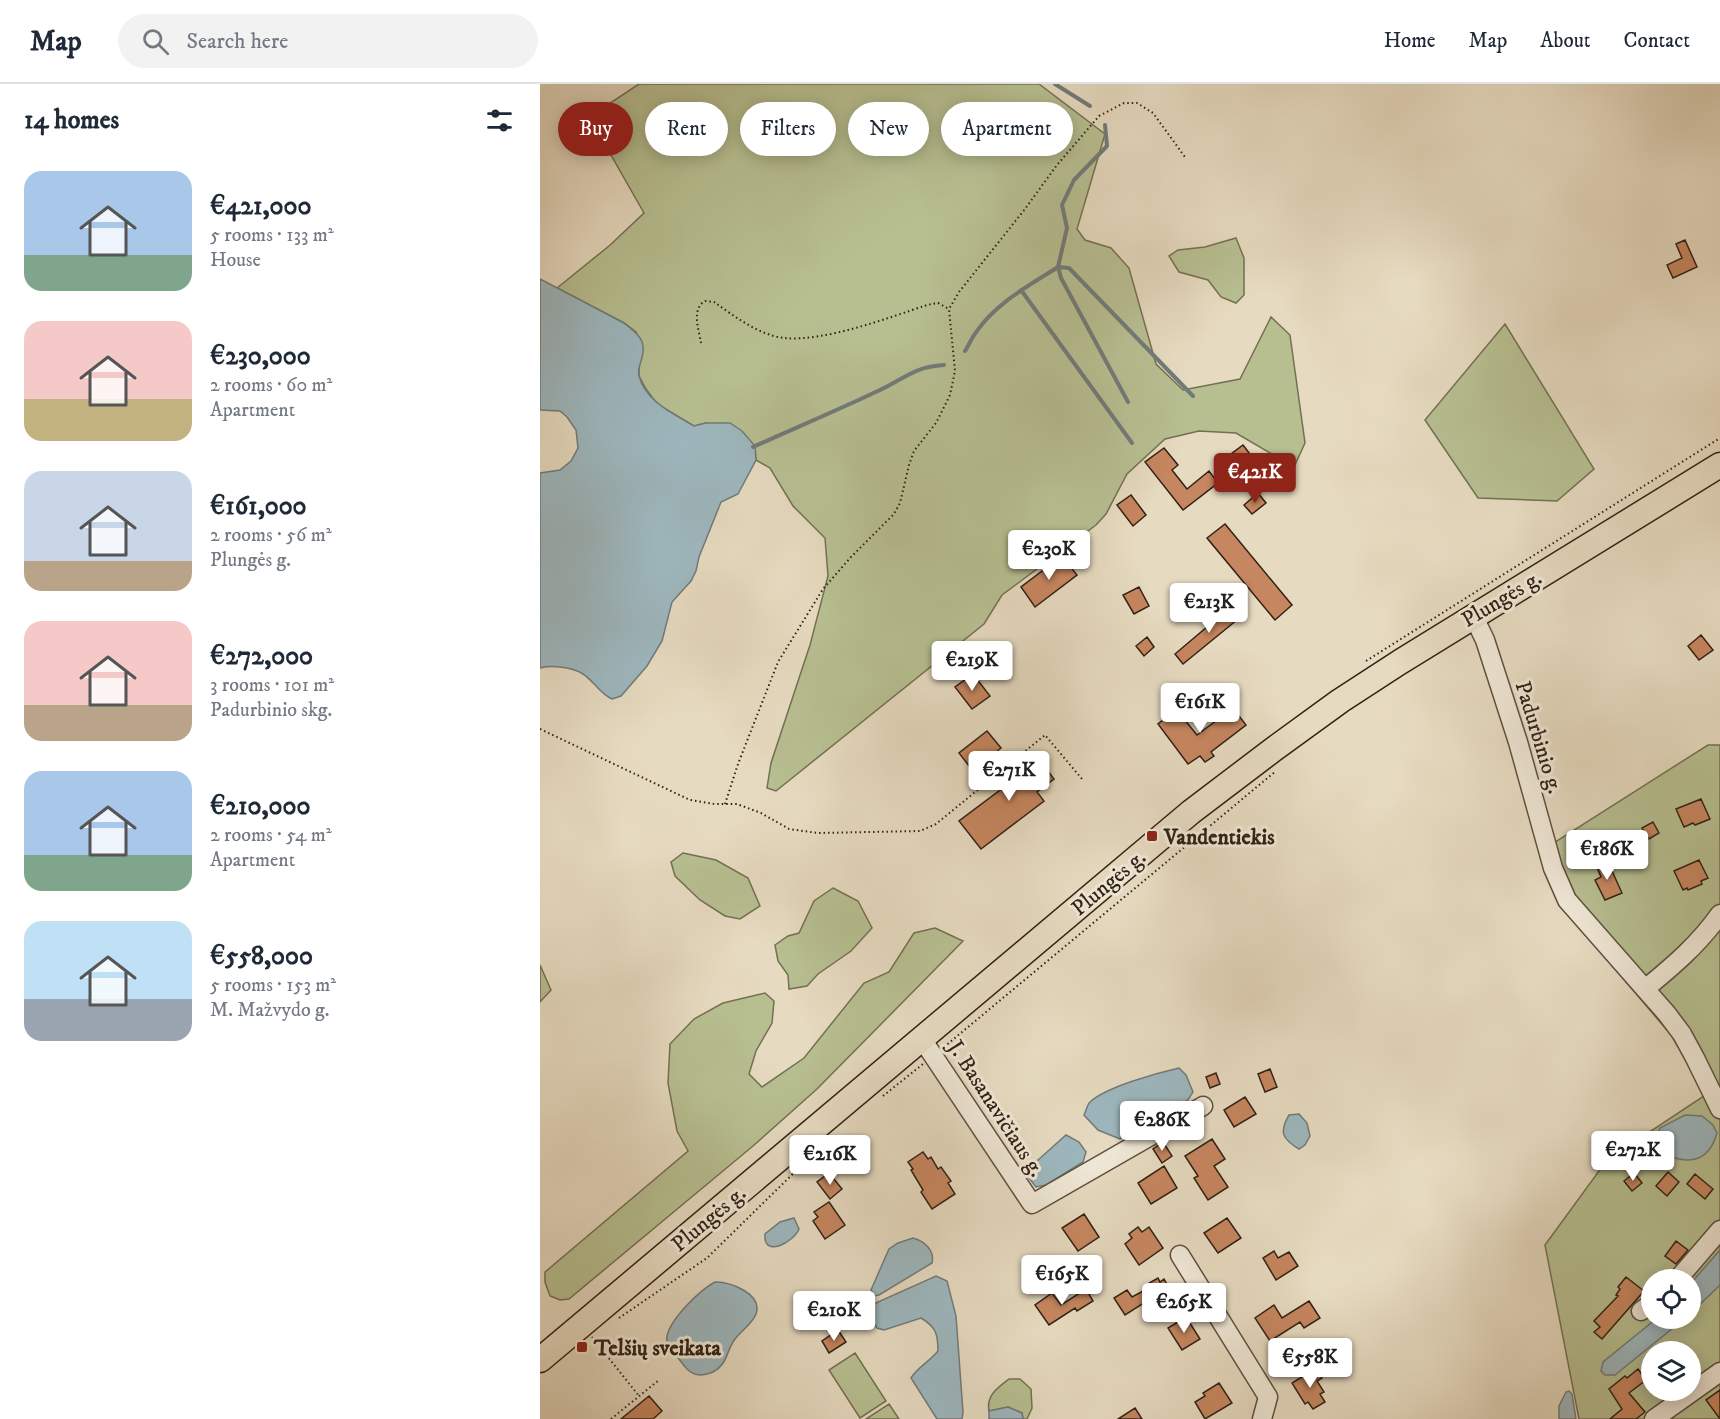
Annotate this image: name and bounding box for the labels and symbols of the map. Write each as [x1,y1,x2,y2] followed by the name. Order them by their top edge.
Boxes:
[1213,453,1297,504] pin: €421K
[1007,530,1091,581] pin: €230K
[1457,565,1547,634] street label: Plungės g.
[1167,583,1251,634] pin: €213K
[930,641,1014,692] pin: €219K
[1509,678,1568,797] street label: Padurbinio g.
[1158,683,1242,734] pin: €161K
[967,751,1051,802] pin: €271K
[1163,824,1275,851] place label: Vandentiekis
[1145,829,1159,843] marker: Vandentiekis
[1565,830,1649,881] pin: €186K
[1066,844,1152,922] street label: Plungės g.
[940,1034,1050,1182] street label: J. Basanavičiaus g.
[1120,1101,1204,1152] pin: €286K
[1591,1131,1675,1182] pin: €272K
[788,1135,872,1186] pin: €216K
[666,1180,752,1258] street label: Plungės g.
[1020,1255,1104,1306] pin: €165K
[1142,1283,1226,1334] pin: €265K
[792,1291,876,1342] pin: €210K
[593,1335,721,1362] place label: Telšių sveikata
[1268,1338,1352,1389] pin: €558K
[575,1340,589,1354] marker: Telšių sveikata

